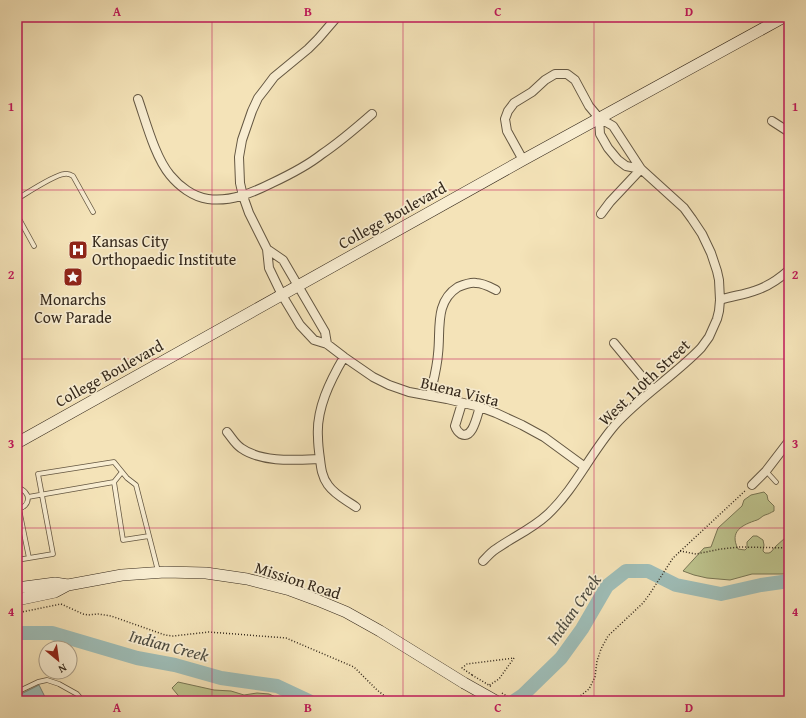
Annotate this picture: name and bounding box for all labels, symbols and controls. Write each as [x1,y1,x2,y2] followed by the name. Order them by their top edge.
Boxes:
[113,2,122,21] text: A
[304,2,312,21] text: B
[494,2,502,21] text: C
[685,2,693,21] text: D
[8,97,14,116] text: 1
[792,97,798,116] text: 1
[334,175,451,255] street label: College Boulevard
[92,229,236,271] place label: Kansas City Orthopaedic Institute
[67,239,89,261] hospital icon: Kansas City Orthopaedic Institute
[8,265,15,284] text: 2
[792,265,799,284] text: 2
[62,266,84,288] place icon: Monarchs Cow Parade
[34,287,112,329] place label: Monarchs Cow Parade
[51,333,168,413] street label: College Boulevard
[593,333,695,431] street label: West 110th Street
[418,370,502,412] street label: Buena Vista
[8,434,14,453] text: 3
[792,434,798,453] text: 3
[252,555,344,605] street label: Mission Road
[539,568,607,650] water label: Indian Creek
[8,602,15,621] text: 4
[792,602,799,621] text: 4
[126,622,212,668] water label: Indian Creek
[38,640,78,680] north arrow
[55,660,70,678] text: N
[113,698,122,717] text: A
[304,698,312,717] text: B
[494,698,502,717] text: C
[685,698,693,717] text: D

